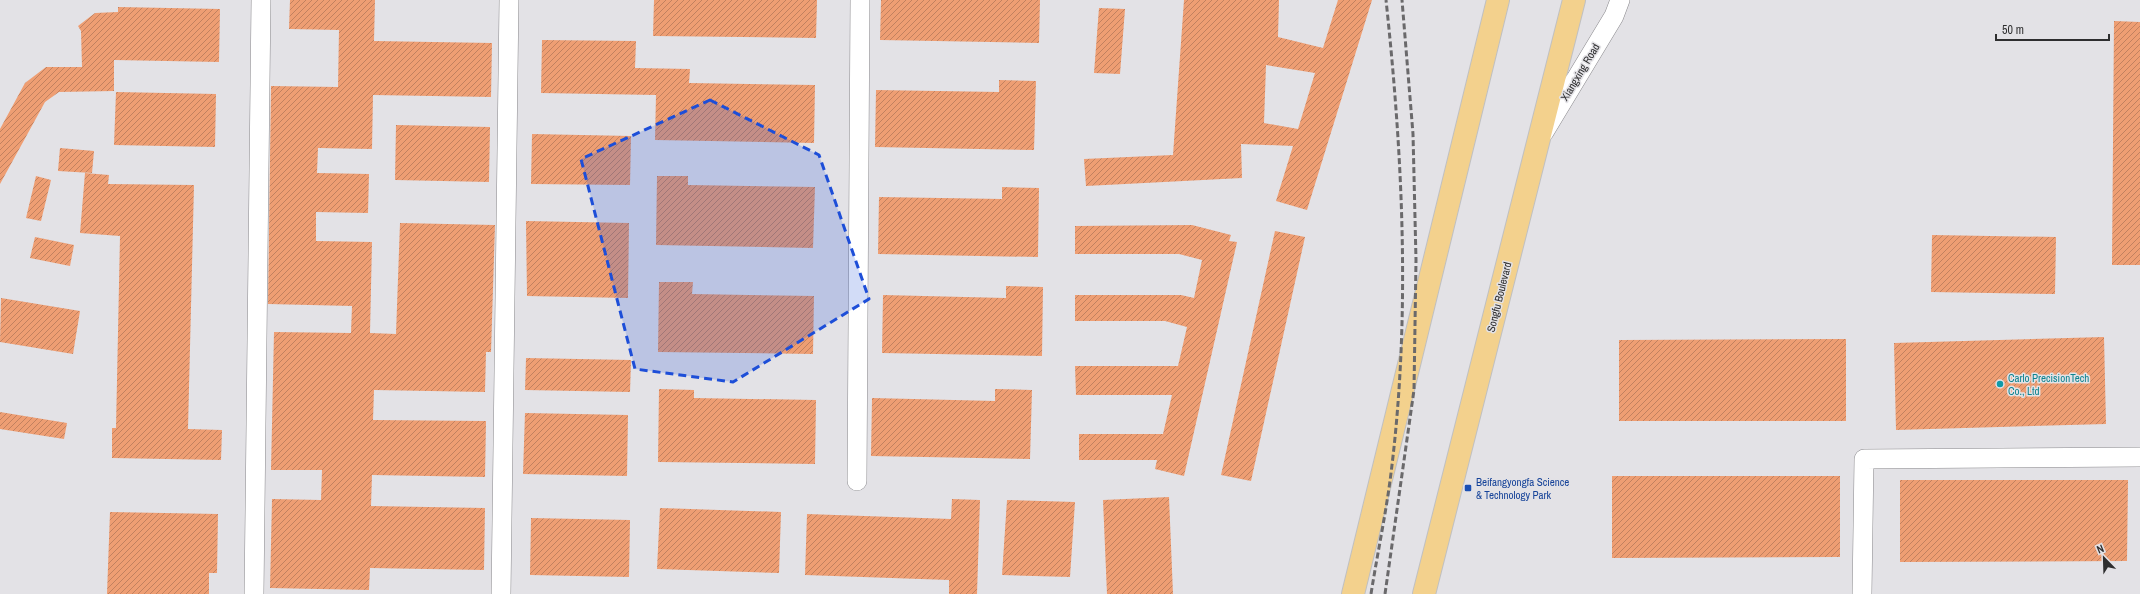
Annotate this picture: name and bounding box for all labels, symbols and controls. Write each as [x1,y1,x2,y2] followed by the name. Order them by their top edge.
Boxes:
[1996,16,2109,42] scale bar
[2002,22,2024,38] text: 50 m
[1557,41,1603,103] street label: Xiangxing Road
[1484,261,1514,333] street label: Songfu Boulevard
[2008,371,2089,398] place label: Carlo PrecisionTech Co., Ltd
[1995,379,2005,389] marker: Carlo PrecisionTech Co., Ltd
[1476,475,1569,502] place label: Beifangyongfa Science & Technology Park
[1463,483,1473,493] marker: Beifangyongfa Science & Technology Park
[2084,538,2124,578] north arrow
[2094,541,2106,557] text: N

